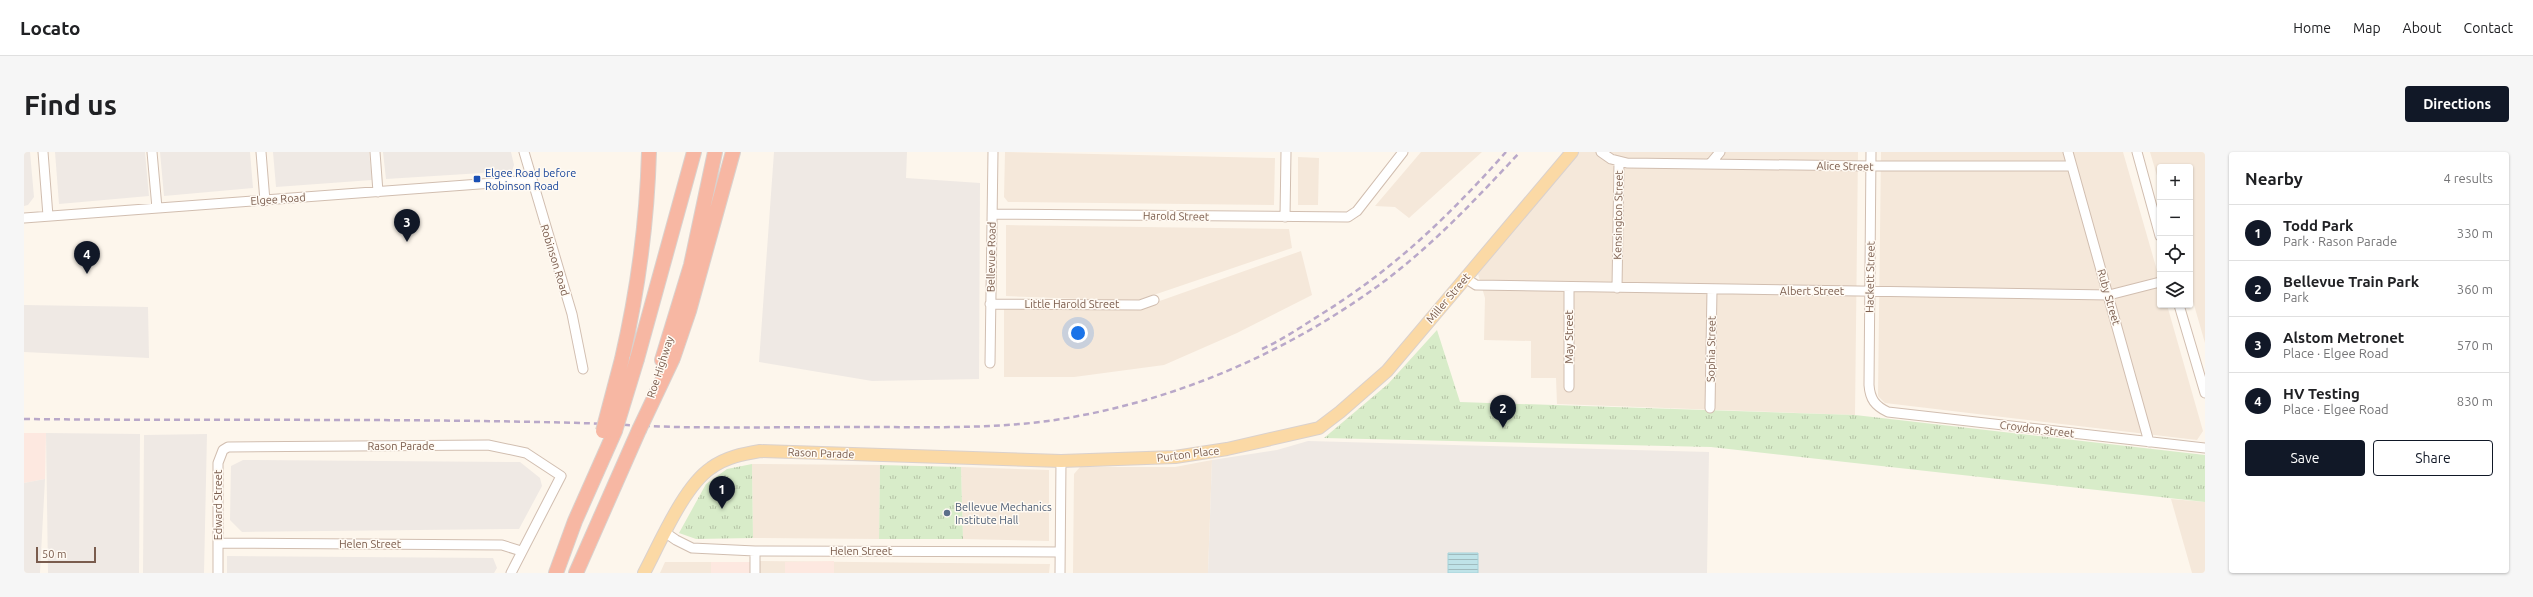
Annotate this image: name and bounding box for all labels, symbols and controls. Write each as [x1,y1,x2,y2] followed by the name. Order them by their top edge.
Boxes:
[20,17,81,39] text: Locato
[2293,20,2331,36] text: Home
[2353,20,2381,36] text: Map
[2403,20,2442,36] text: About
[2464,20,2513,36] text: Contact
[2405,86,2509,122] button: Directions
[24,89,117,120] text: Find us
[1816,160,1874,173] street label: Alice Street
[2157,164,2193,308] map controls
[2157,164,2193,200] button: +
[485,167,576,192] place label: Elgee Road before Robinson Road
[2245,169,2303,188] text: Nearby
[1611,170,1625,260] street label: Kensington Street
[2443,171,2493,185] text: 4 results
[472,174,482,184] marker: Elgee Road before Robinson Road
[250,191,306,207] street label: Elgee Road
[2157,200,2193,236] button: −
[394,209,420,242] pin: 3
[1143,209,1210,223] street label: Harold Street
[2283,217,2354,234] text: Todd Park
[984,222,998,292] street label: Bellevue Road
[538,223,572,297] street label: Robinson Road
[2254,226,2262,240] text: 1
[2457,226,2493,240] text: 330 m
[2283,234,2397,248] text: Park · Rason Parade
[2157,236,2193,272] button: locate
[1863,240,1877,313] street label: Hackett Street
[74,241,100,274] pin: 4
[2095,267,2123,327] street label: Ruby Street
[1424,270,1473,325] street label: Miller Street
[2157,272,2193,308] button: layers
[2283,273,2419,290] text: Bellevue Train Park
[2254,282,2262,296] text: 2
[2457,282,2493,296] text: 360 m
[1780,285,1845,297] street label: Albert Street
[2283,290,2309,304] text: Park
[1025,298,1120,310] street label: Little Harold Street
[1563,309,1575,364] street label: May Street
[1704,315,1718,382] street label: Sophia Street
[1068,323,1088,343] your location
[2283,329,2404,346] text: Alstom Metronet
[644,334,676,399] street label: Roe Highway
[2254,338,2262,352] text: 3
[2457,338,2493,352] text: 570 m
[2283,346,2389,360] text: Place · Elgee Road
[2283,385,2360,402] text: HV Testing
[2254,394,2262,408] text: 4
[2457,394,2493,408] text: 830 m
[1490,395,1516,428] pin: 2
[2283,402,2389,416] text: Place · Elgee Road
[1999,418,2076,440] street label: Croydon Street
[368,440,434,452] street label: Rason Parade
[2245,440,2365,476] button: Save
[2373,440,2493,476] button: Share
[1156,444,1220,464] street label: Purton Place
[787,446,855,460] street label: Rason Parade
[212,469,224,540] street label: Edward Street
[709,476,735,509] pin: 1
[955,501,1052,526] place label: Bellevue Mechanics Institute Hall
[942,508,952,518] marker: Bellevue Mechanics Institute Hall
[339,538,402,550] street label: Helen Street
[36,545,96,564] scale bar
[830,545,893,557] street label: Helen Street
[42,548,66,560] text: 50 m

